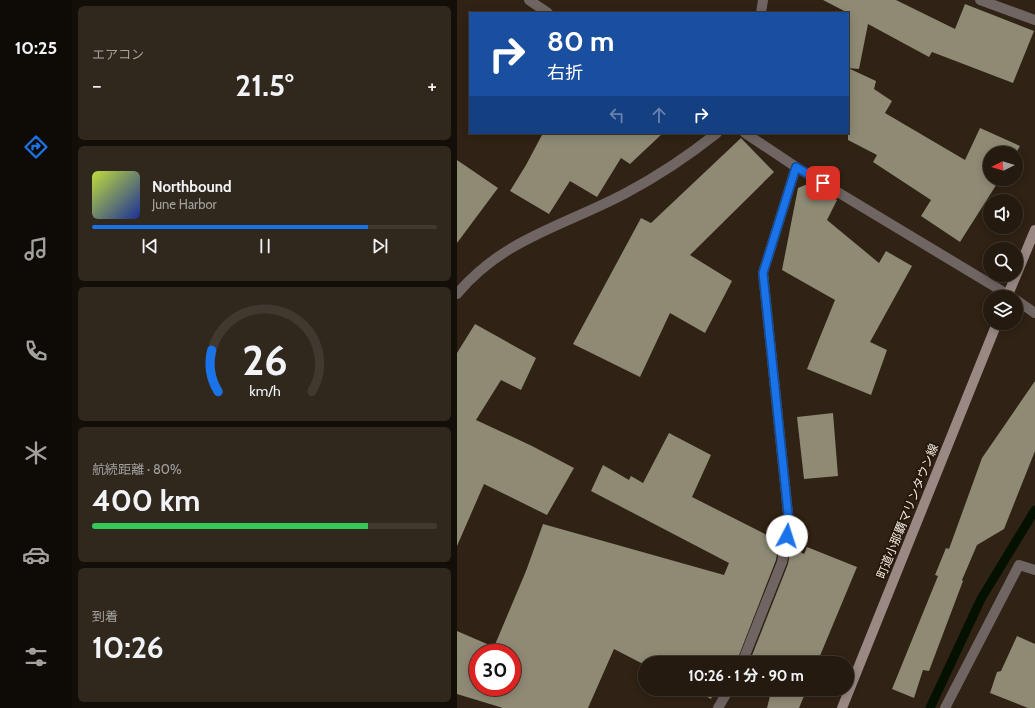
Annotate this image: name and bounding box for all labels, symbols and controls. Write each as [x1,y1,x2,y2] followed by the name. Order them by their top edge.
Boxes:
[547,24,614,58] text: 80 m
[481,28,533,80] icon: right
[15,37,57,59] text: 10:25
[92,46,144,62] text: エアコン
[547,62,583,84] text: 右折
[235,67,294,104] text: 21.5°
[92,72,102,99] text: −
[427,72,437,99] text: +
[606,104,628,126] icon: left
[648,104,670,126] icon: ahead
[690,104,712,126] icon: right
[22,133,50,161] icon: directions
[983,146,1023,186] north arrow
[983,146,1023,330] map controls
[806,166,840,200] pin
[812,172,834,194] icon: arrive
[152,178,232,196] text: Northbound
[983,194,1023,234] button: sound
[152,196,217,212] text: June Harbor
[22,235,50,263] icon: music
[139,235,161,257] icon: previous
[254,235,276,257] icon: pause
[369,235,391,257] icon: next
[983,242,1023,282] button: search
[983,290,1023,330] button: layers
[242,335,287,385] text: 26
[22,337,50,365] icon: phone
[249,382,280,400] text: km/h
[22,439,50,467] icon: climate
[873,441,941,581] street label: 町道小那覇マリンタウン線
[92,461,182,477] text: 航続距離 · 80%
[92,482,200,519] text: 400 km
[766,515,808,557] position arrow
[22,541,50,569] icon: car
[92,608,118,624] text: 到着
[92,629,164,666] text: 10:26
[22,643,50,671] icon: filters
[469,644,521,696] speed limit sign: 30
[688,667,804,685] text: 10:26 · 1 分 · 90 m

